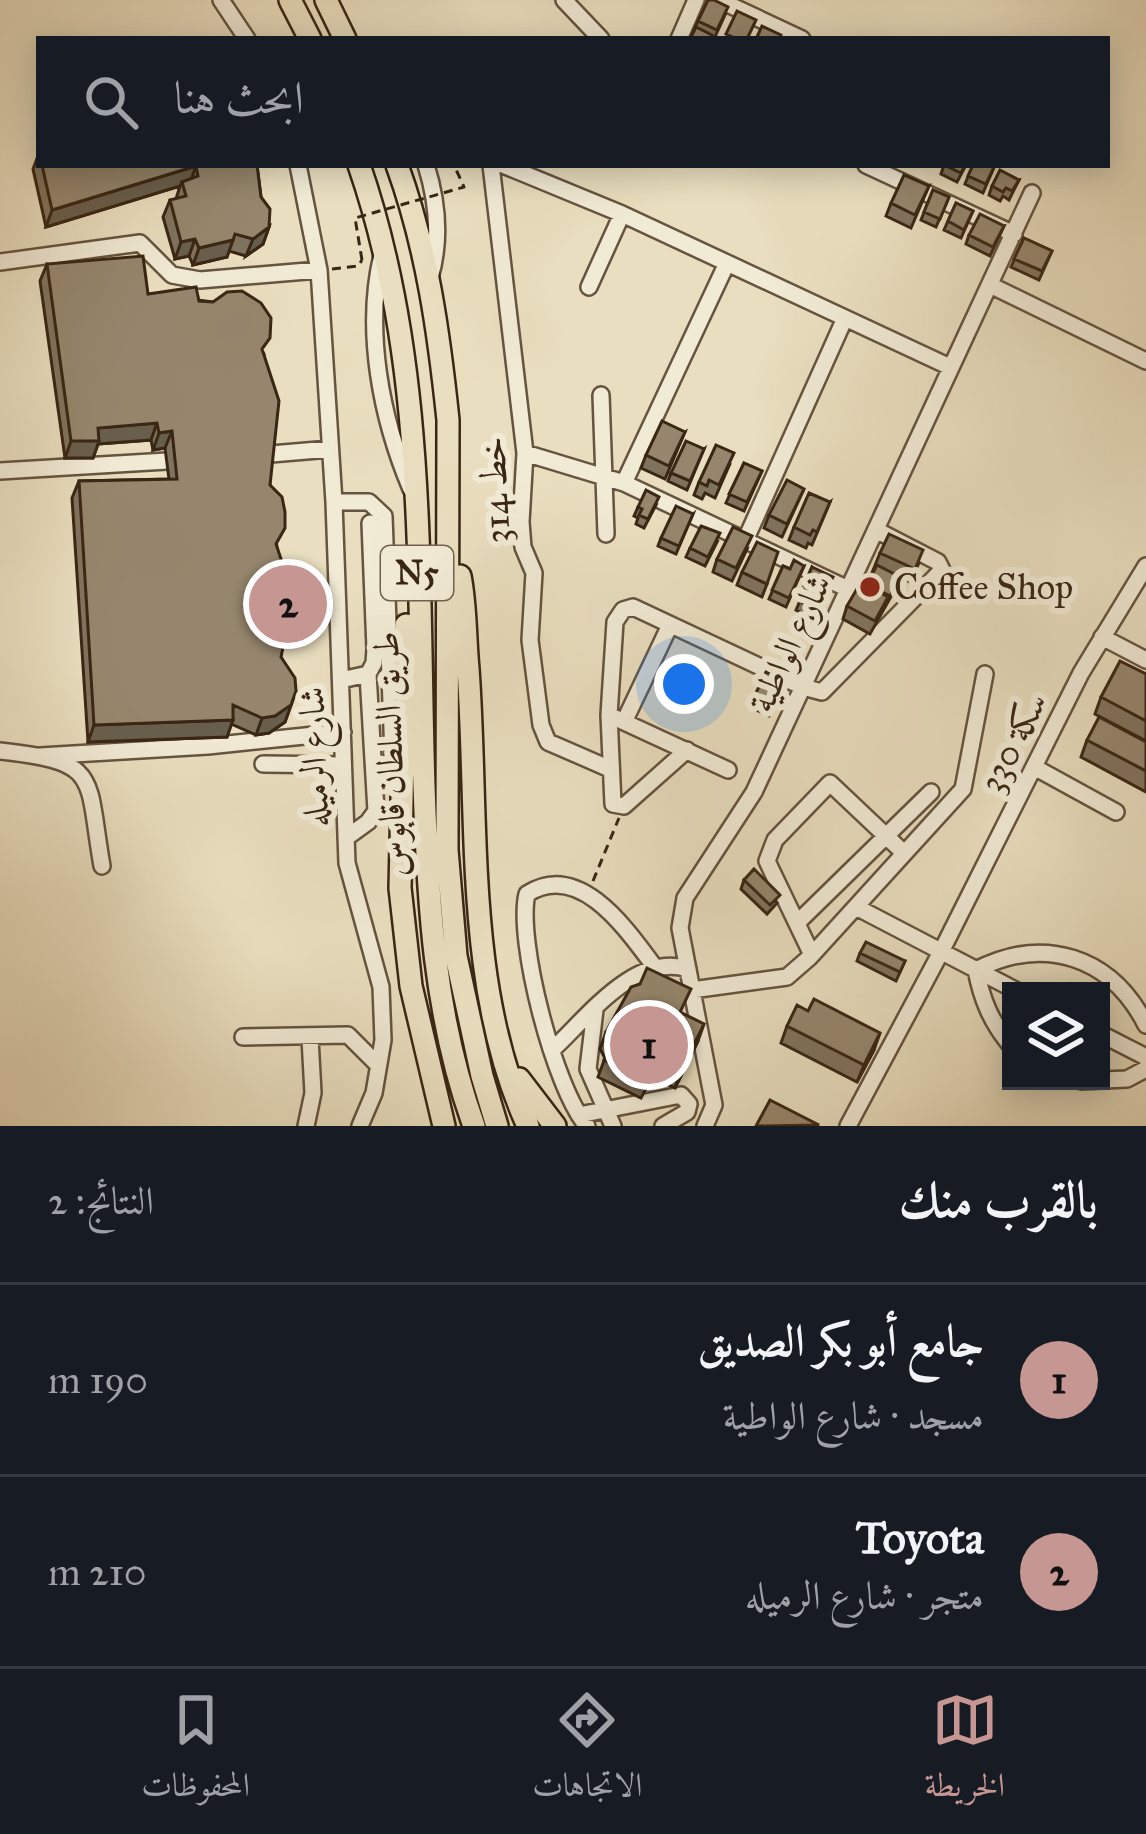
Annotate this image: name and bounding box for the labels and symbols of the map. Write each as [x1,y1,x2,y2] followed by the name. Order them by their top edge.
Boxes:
[470,435,520,545] street label: خط 314
[381,546,453,600] road number: N5
[249,559,327,649] pin: 2
[894,565,1073,609] place label: Coffee Shop
[739,567,848,722] street label: شارع الواطية
[857,574,883,600] marker: Coffee Shop
[364,631,417,877] street label: طريق السلطان قابوس
[654,654,714,714] your location
[969,684,1057,800] street label: سكة 330
[290,686,346,828] street label: شارع الرميله
[610,1000,688,1090] pin: 1

